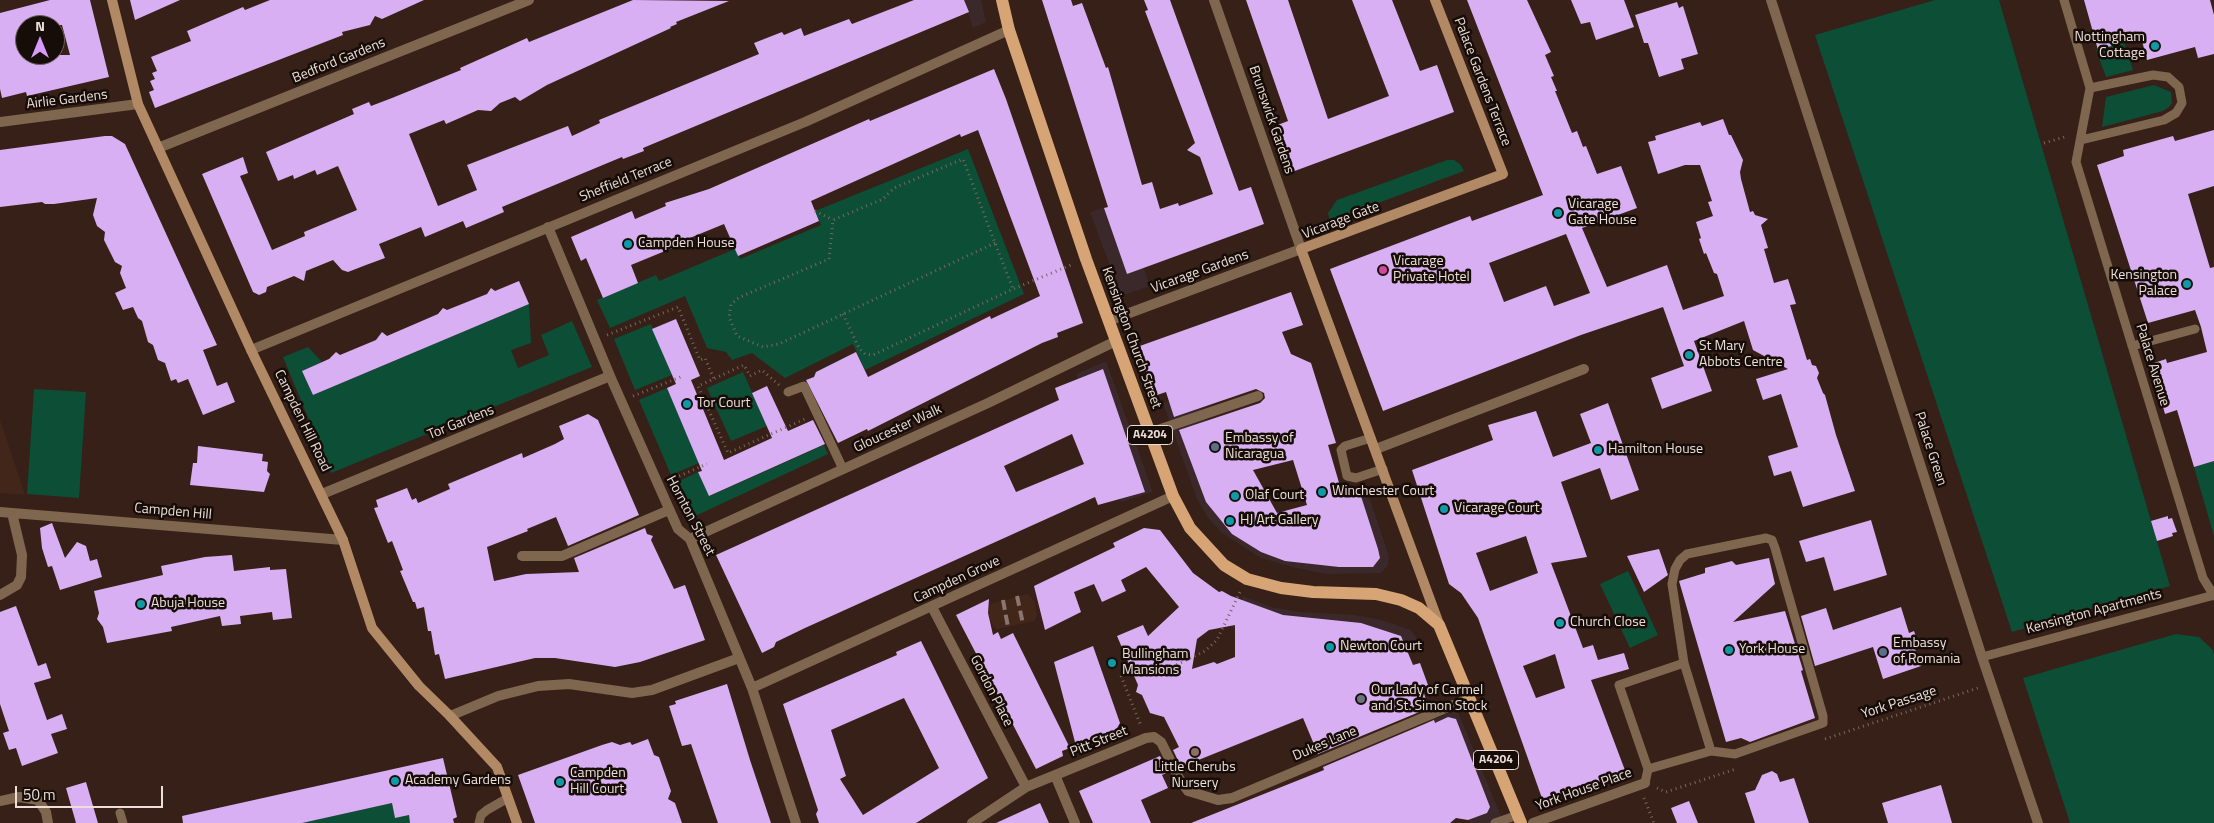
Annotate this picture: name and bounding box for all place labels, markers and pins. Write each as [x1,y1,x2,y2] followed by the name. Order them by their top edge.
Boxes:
[2074,30,2145,62] place label: Nottingham Cottage
[2149,40,2161,52] marker: Nottingham Cottage
[1568,197,1636,230] place label: Vicarage Gate House
[1552,207,1564,219] marker: Vicarage Gate House
[638,236,735,252] place label: Campden House
[622,238,634,250] marker: Campden House
[1393,254,1470,286] place label: Vicarage Private Hotel
[1377,264,1389,276] marker: Vicarage Private Hotel
[2111,268,2177,300] place label: Kensington Palace
[2181,278,2193,290] marker: Kensington Palace
[1699,339,1783,372] place label: St Mary Abbots Centre
[1683,349,1695,361] marker: St Mary Abbots Centre
[697,396,750,412] place label: Tor Court
[681,398,693,410] marker: Tor Court
[1225,431,1294,464] place label: Embassy of Nicaragua
[1209,441,1221,453] marker: Embassy of Nicaragua
[1608,442,1703,458] place label: Hamilton House
[1592,444,1604,456] marker: Hamilton House
[1332,484,1434,500] place label: Winchester Court
[1316,486,1328,498] marker: Winchester Court
[1245,488,1304,504] place label: Olaf Court
[1229,490,1241,502] marker: Olaf Court
[1454,501,1540,517] place label: Vicarage Court
[1438,503,1450,515] marker: Vicarage Court
[1240,513,1318,529] place label: HJ Art Gallery
[1224,515,1236,527] marker: HJ Art Gallery
[151,596,225,612] place label: Abuja House
[135,598,147,610] marker: Abuja House
[1570,615,1646,631] place label: Church Close
[1554,617,1566,629] marker: Church Close
[1893,636,1960,669] place label: Embassy of Romania
[1340,639,1422,655] place label: Newton Court
[1324,641,1336,653] marker: Newton Court
[1739,642,1805,658] place label: York House
[1723,644,1735,656] marker: York House
[1877,646,1889,658] marker: Embassy of Romania
[1122,647,1189,680] place label: Bullingham Mansions
[1106,657,1118,669] marker: Bullingham Mansions
[1371,683,1487,716] place label: Our Lady of Carmel and St. Simon Stock
[1355,693,1367,705] marker: Our Lady of Carmel and St. Simon Stock
[1189,746,1201,758] marker: Little Cherubs Nursery
[1154,760,1236,792] place label: Little Cherubs Nursery
[570,766,626,799] place label: Campden Hill Court
[405,773,511,789] place label: Academy Gardens
[389,775,401,787] marker: Academy Gardens
[554,776,566,788] marker: Campden Hill Court

